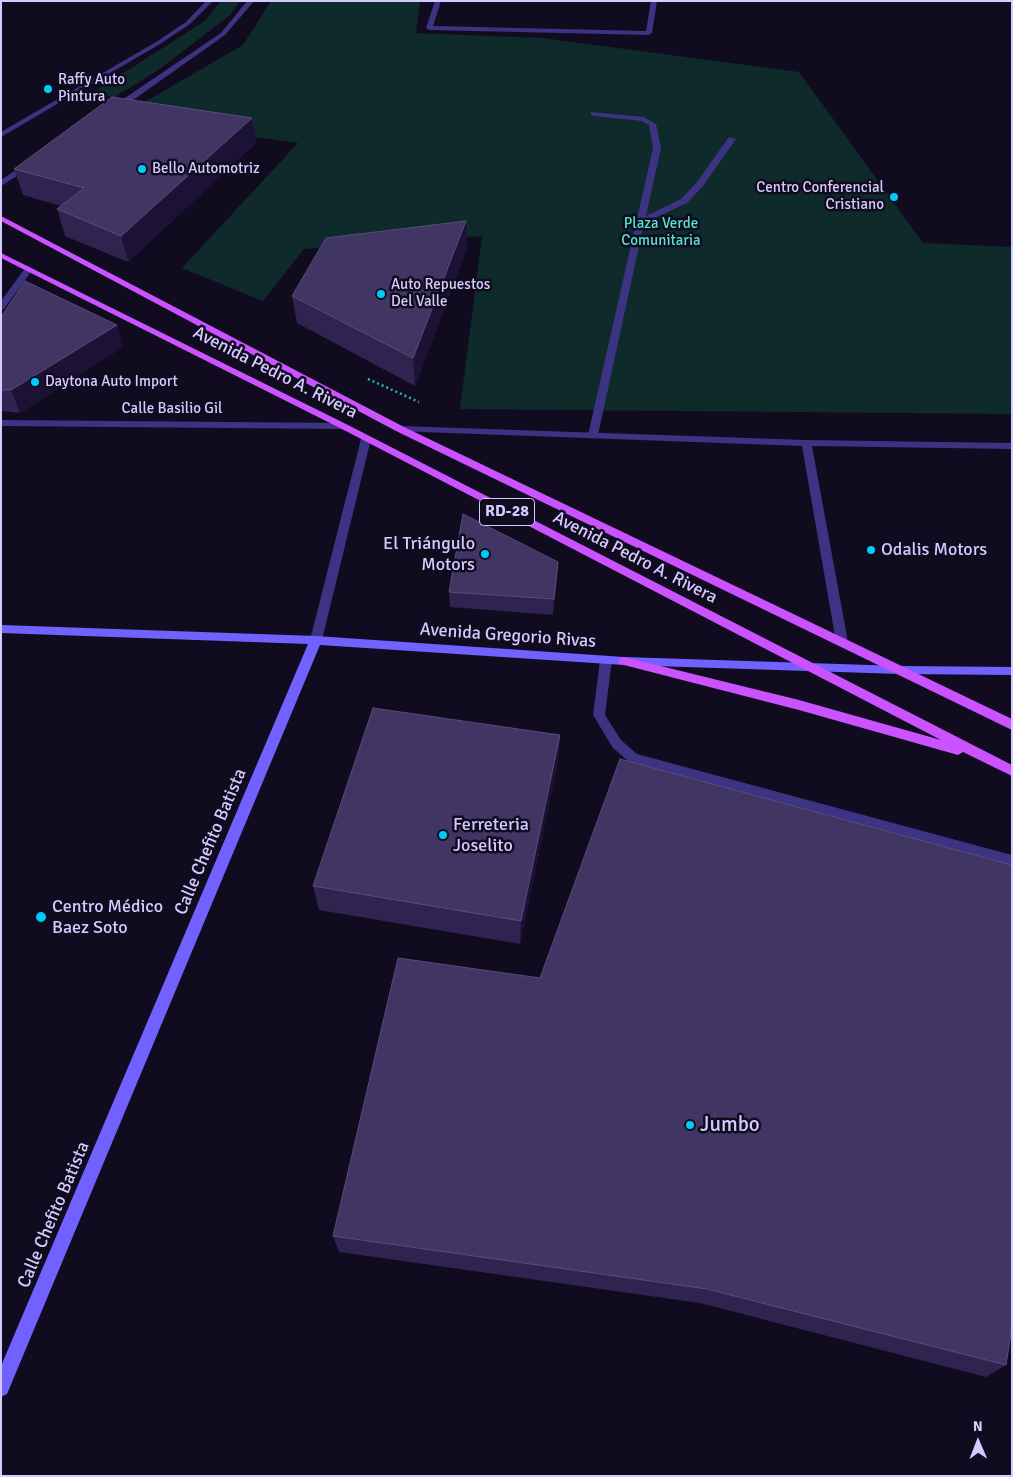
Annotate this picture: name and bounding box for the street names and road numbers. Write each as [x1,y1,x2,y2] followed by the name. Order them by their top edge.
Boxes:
[189,322,361,424] street label: Avenida Pedro A. Rivera
[122,400,222,418] street label: Calle Basilio Gil
[480,498,534,526] road number: RD-28
[549,507,721,609] street label: Avenida Pedro A. Rivera
[419,619,597,653] street label: Avenida Gregorio Rivas
[170,766,252,918] street label: Calle Chefito Batista
[13,1139,95,1291] street label: Calle Chefito Batista

